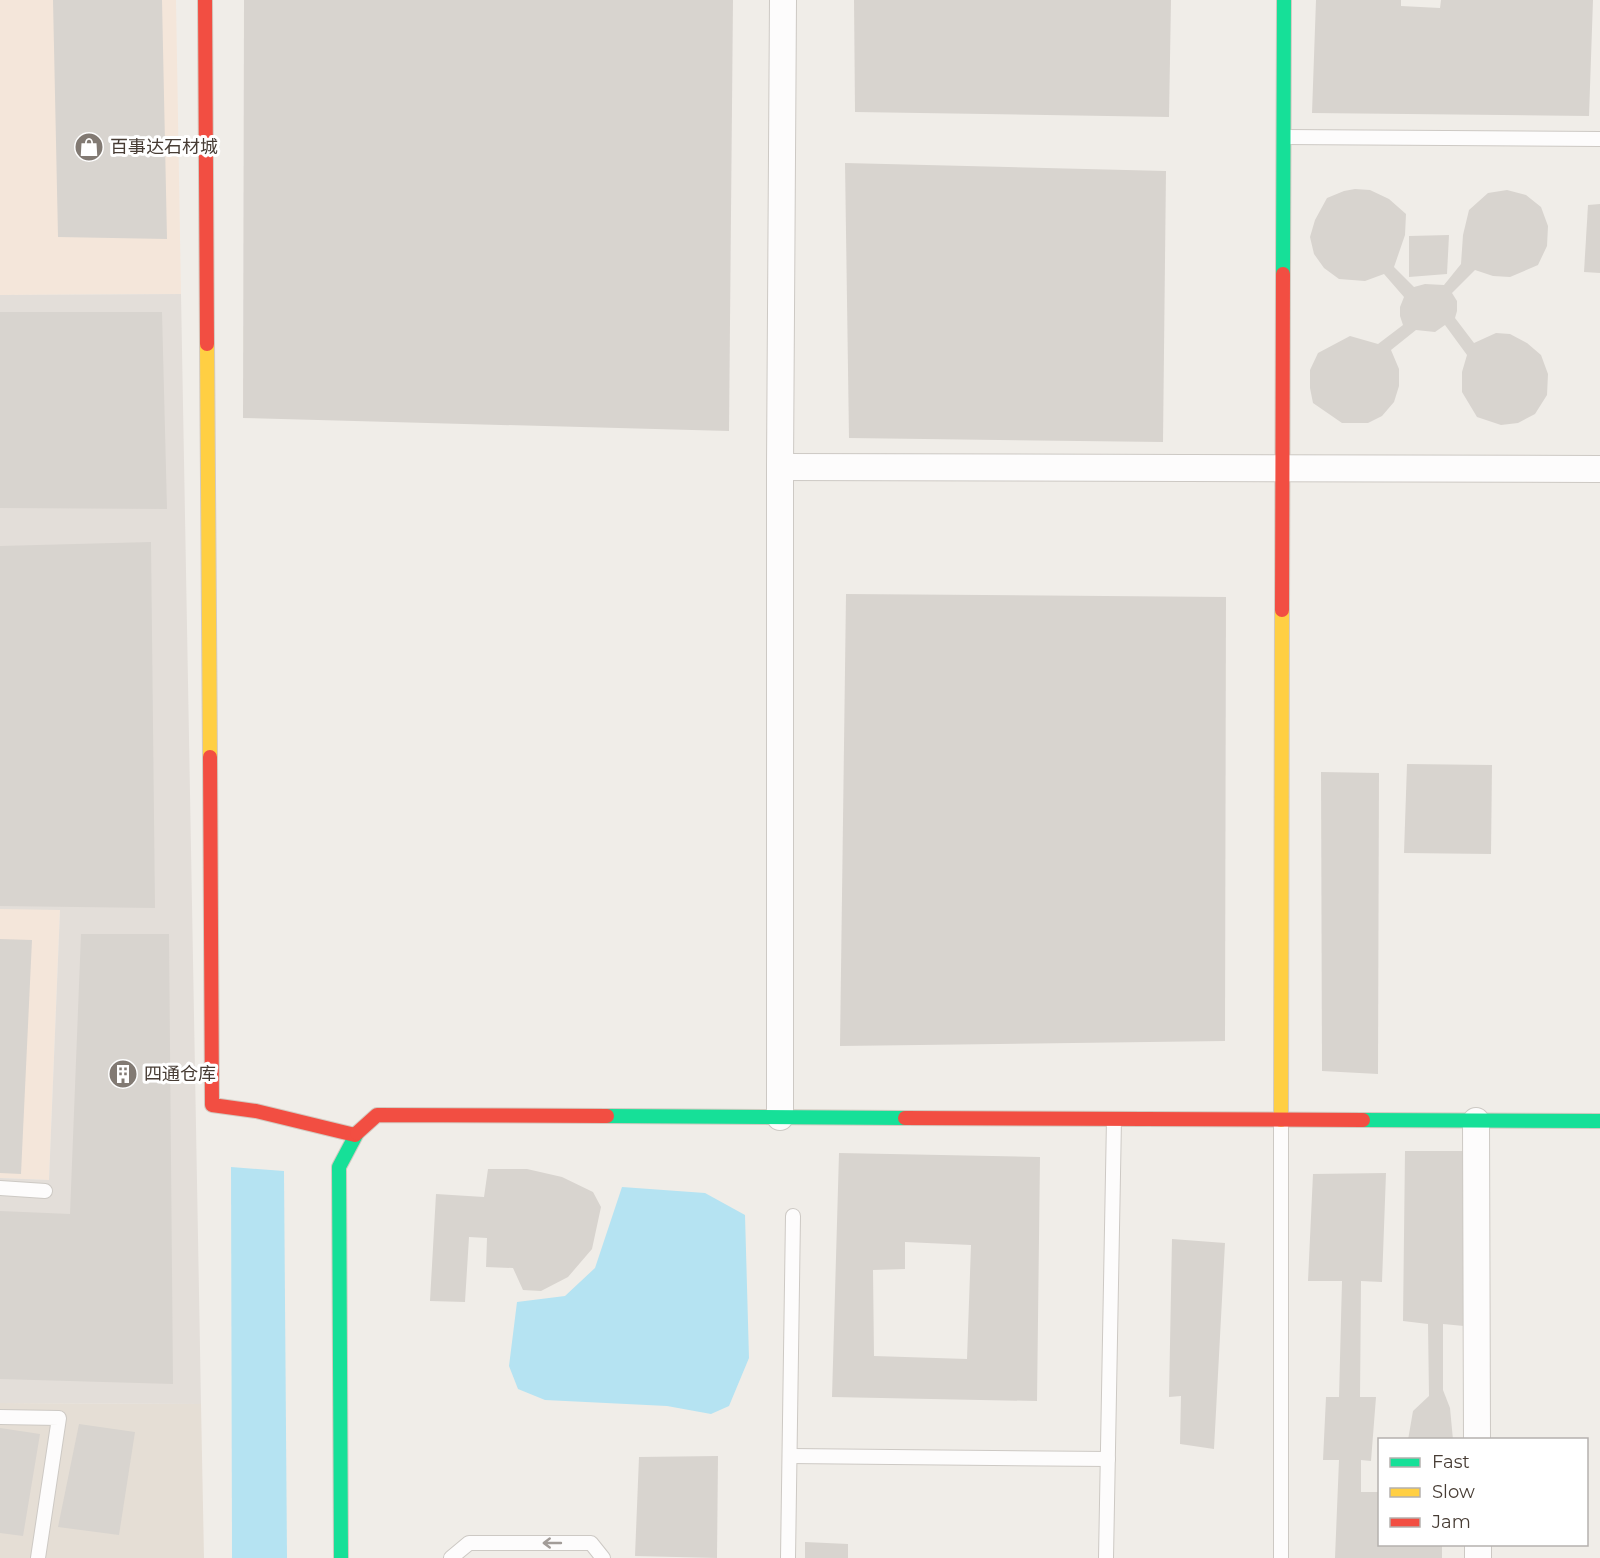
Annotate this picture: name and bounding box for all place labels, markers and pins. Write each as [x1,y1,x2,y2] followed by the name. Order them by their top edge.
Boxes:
[73,131,105,163] shop icon: 百事达石材城
[110,136,218,158] place label: 百事达石材城
[107,1058,139,1090] building icon: 四通仓库
[144,1063,216,1085] place label: 四通仓库

